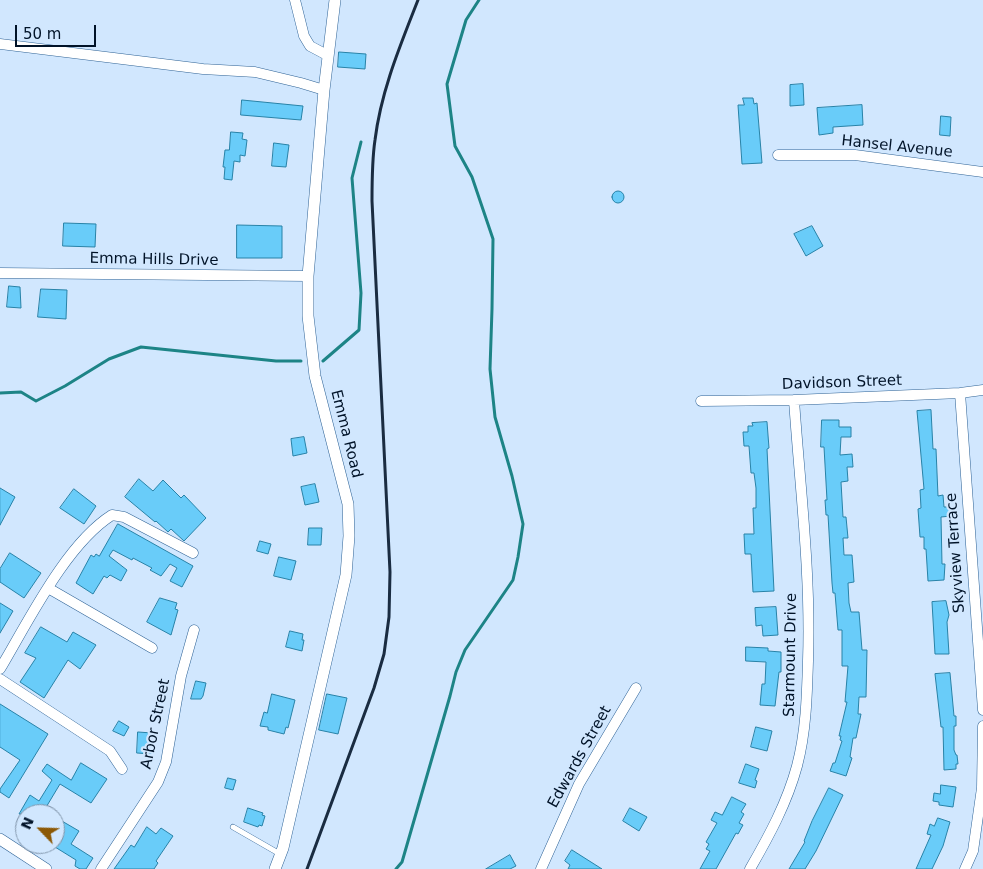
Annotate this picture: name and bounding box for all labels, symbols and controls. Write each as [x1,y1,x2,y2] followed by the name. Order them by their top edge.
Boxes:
[18,15,99,47] scale bar
[23,25,61,43] text: 50 m
[841,132,953,162] street label: Hansel Avenue
[89,250,219,270] street label: Emma Hills Drive
[782,372,902,394] street label: Davidson Street
[326,388,366,480] street label: Emma Road
[943,492,969,614] street label: Skyview Terrace
[781,593,801,717] street label: Starmount Drive
[138,677,174,771] street label: Arbor Street
[544,703,616,811] street label: Edwards Street
[15,804,65,854] north arrow
[18,815,37,832] text: N

